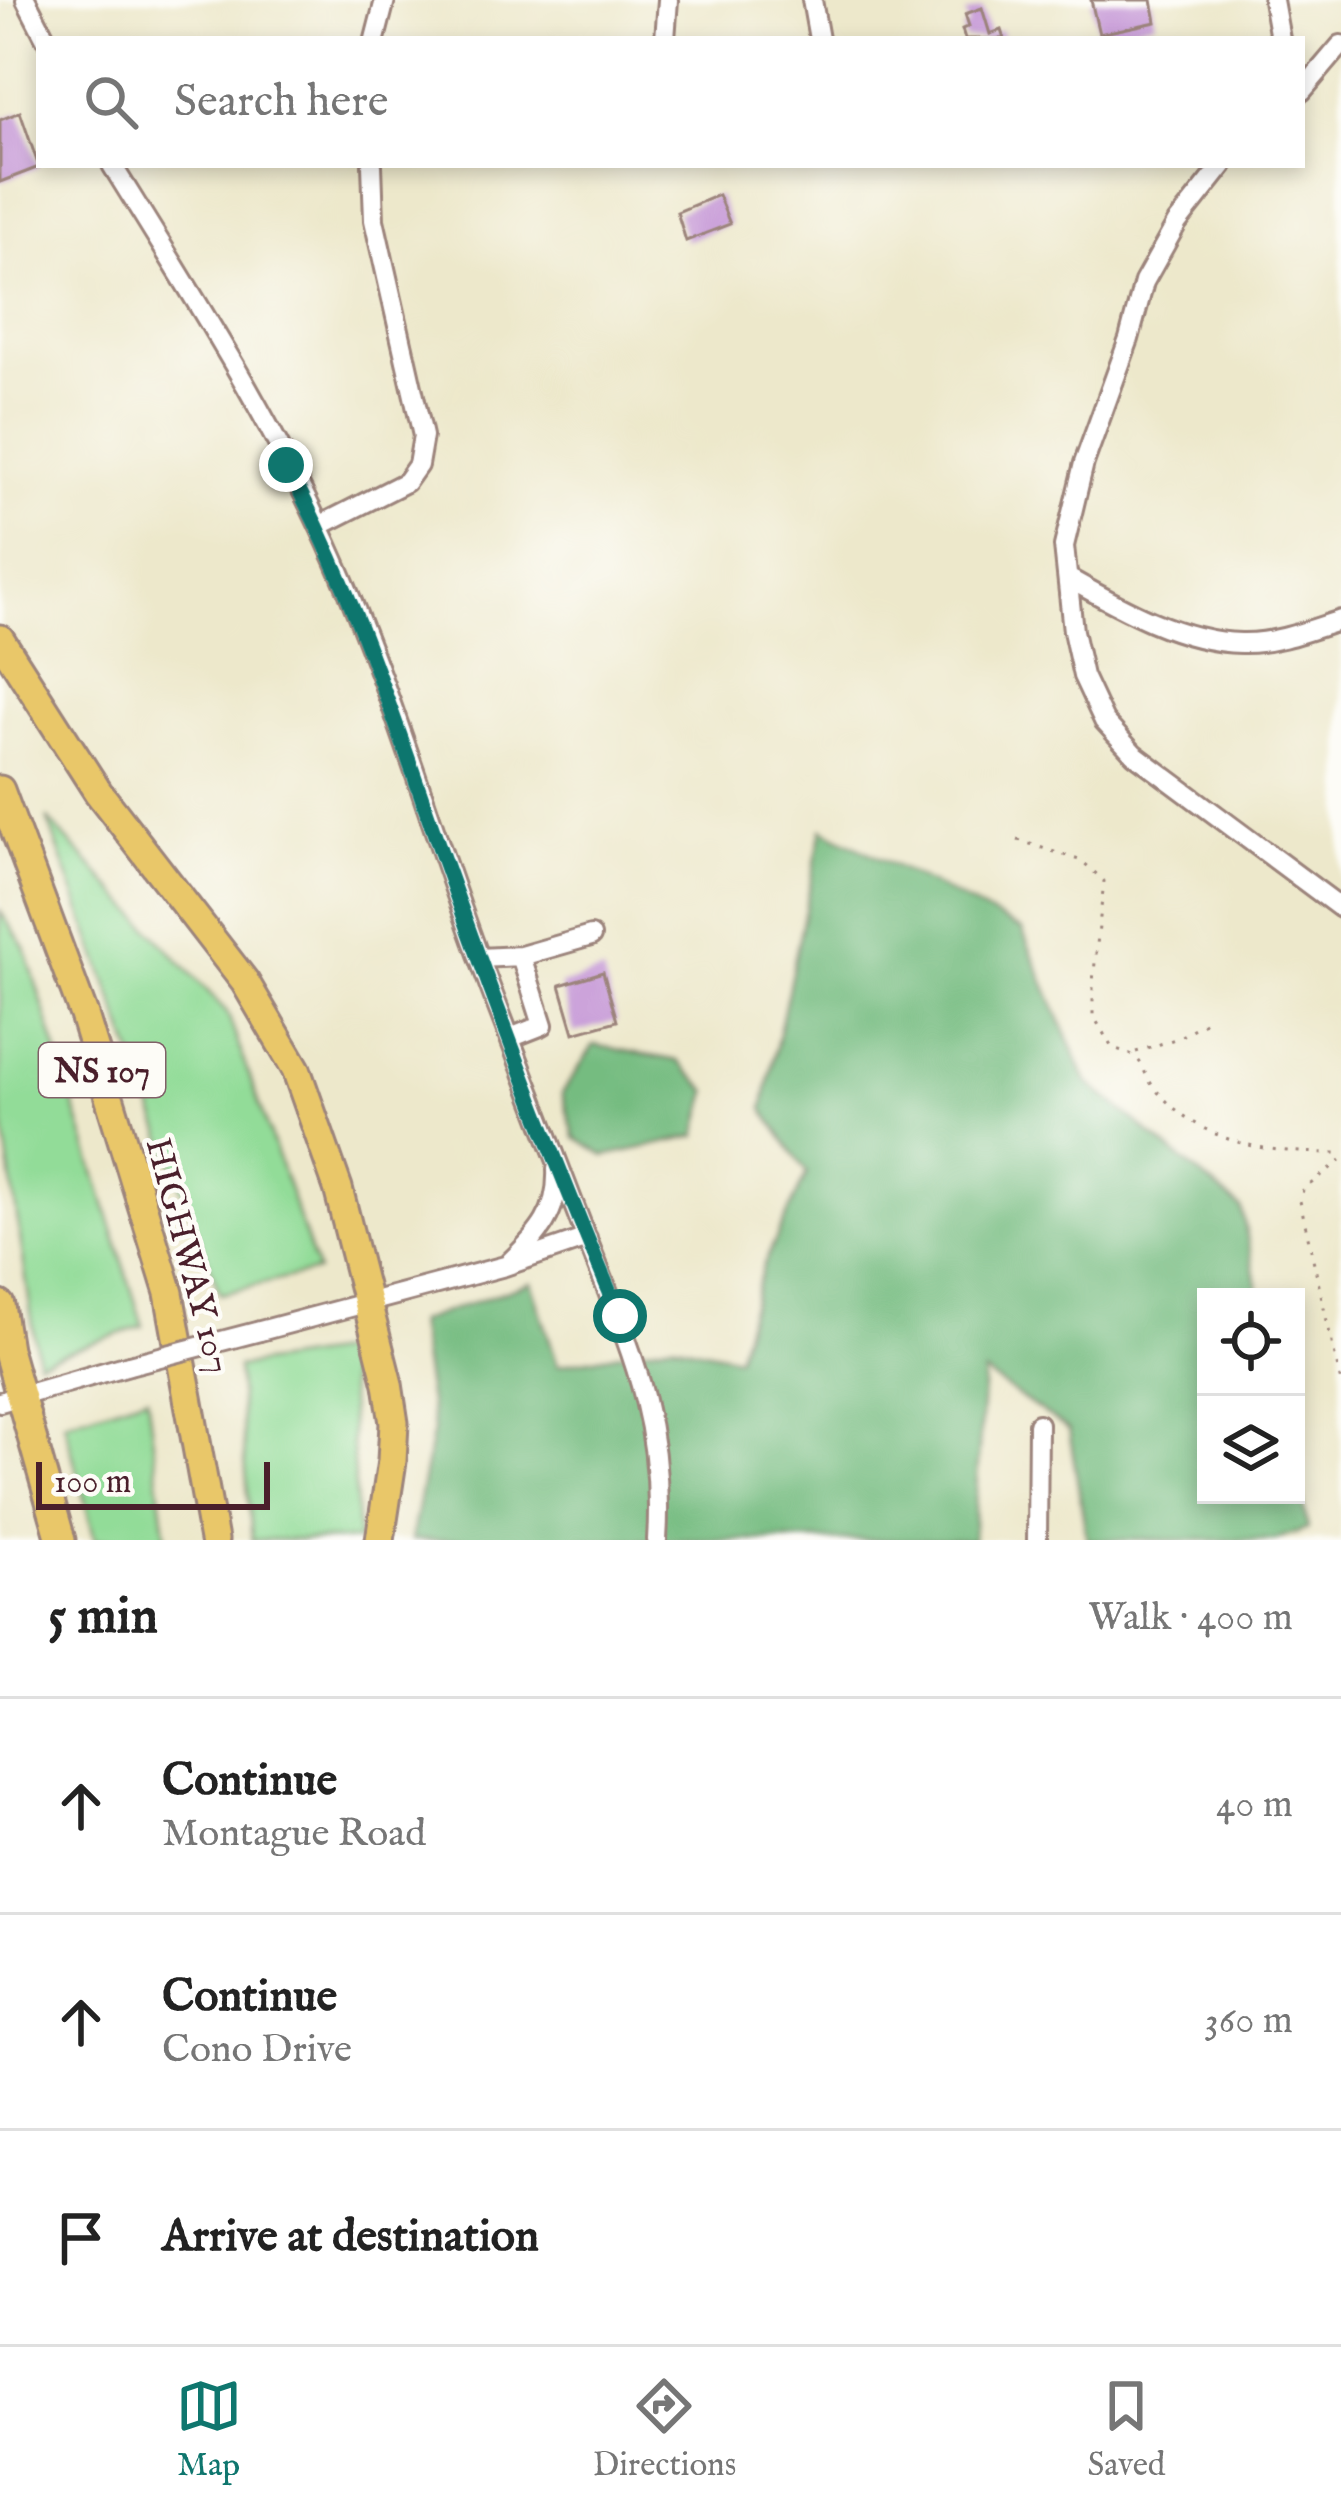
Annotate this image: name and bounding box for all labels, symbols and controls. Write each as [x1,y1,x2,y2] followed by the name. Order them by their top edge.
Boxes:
[36,36,1305,168] search box
[78,69,144,135] icon: search
[174,74,388,131] text: Search here
[259,438,313,492] route end
[39,1043,165,1097] road number: NS 107
[134,1133,241,1379] street label: HIGHWAY 107
[1197,1288,1305,1504] map controls
[1197,1288,1305,1396] button: locate
[593,1289,647,1343] route start
[1197,1396,1305,1504] button: layers
[36,1456,270,1509] scale bar
[54,1462,131,1504] text: 100 m
[48,1586,158,1651] text: 5 min
[1088,1594,1293,1643] text: Walk · 400 m
[162,1753,337,1810] text: Continue
[48,1773,114,1839] icon: ahead
[1216,1781,1293,1830] text: 40 m
[162,1810,426,1859] text: Montague Road
[162,1969,337,2026] text: Continue
[48,1989,114,2055] icon: ahead
[1204,1997,1293,2046] text: 360 m
[162,2026,352,2075] text: Cono Drive
[48,2205,114,2271] icon: arrive
[162,2209,539,2266] text: Arrive at destination
[176,2373,242,2487] tab: Map
[593,2373,736,2487] tab: Directions
[1087,2373,1165,2487] tab: Saved

